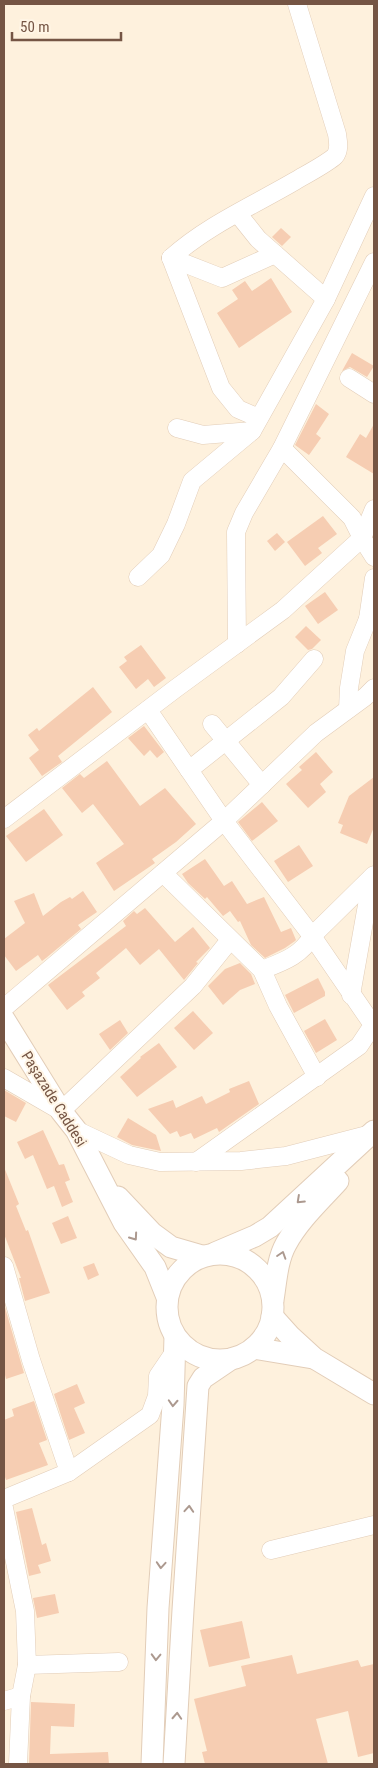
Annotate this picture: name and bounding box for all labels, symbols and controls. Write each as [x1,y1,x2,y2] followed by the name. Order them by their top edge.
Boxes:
[12,10,121,42] scale bar
[20,18,50,36] text: 50 m
[17,1048,91,1150] street label: Paşazade Caddesi
[296,1194,305,1203] one-way arrow
[128,1231,137,1241] one-way arrow
[277,1252,287,1260] one-way arrow
[168,1399,179,1407] one-way arrow
[184,1504,195,1512] one-way arrow
[156,1561,167,1569] one-way arrow
[151,1653,161,1661] one-way arrow
[171,1711,182,1719] one-way arrow

